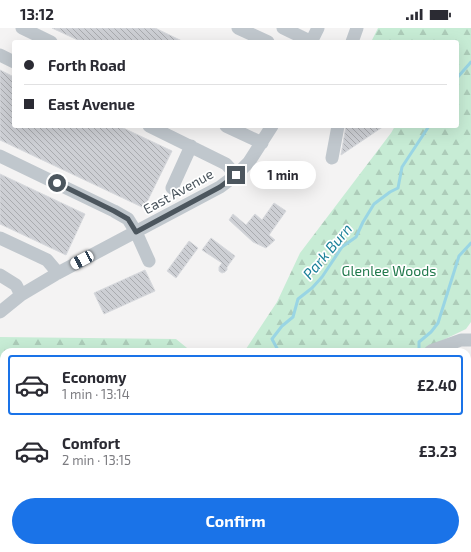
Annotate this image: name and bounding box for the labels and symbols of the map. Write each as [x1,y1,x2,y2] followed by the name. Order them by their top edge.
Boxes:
[250,161,316,189] callout: 1 min
[140,165,216,217] street label: East Avenue
[227,166,245,184] route end
[48,174,66,192] route start
[299,220,355,282] water label: Park Burn
[69,249,95,271] car
[342,262,436,279] park label: Glenlee Woods

